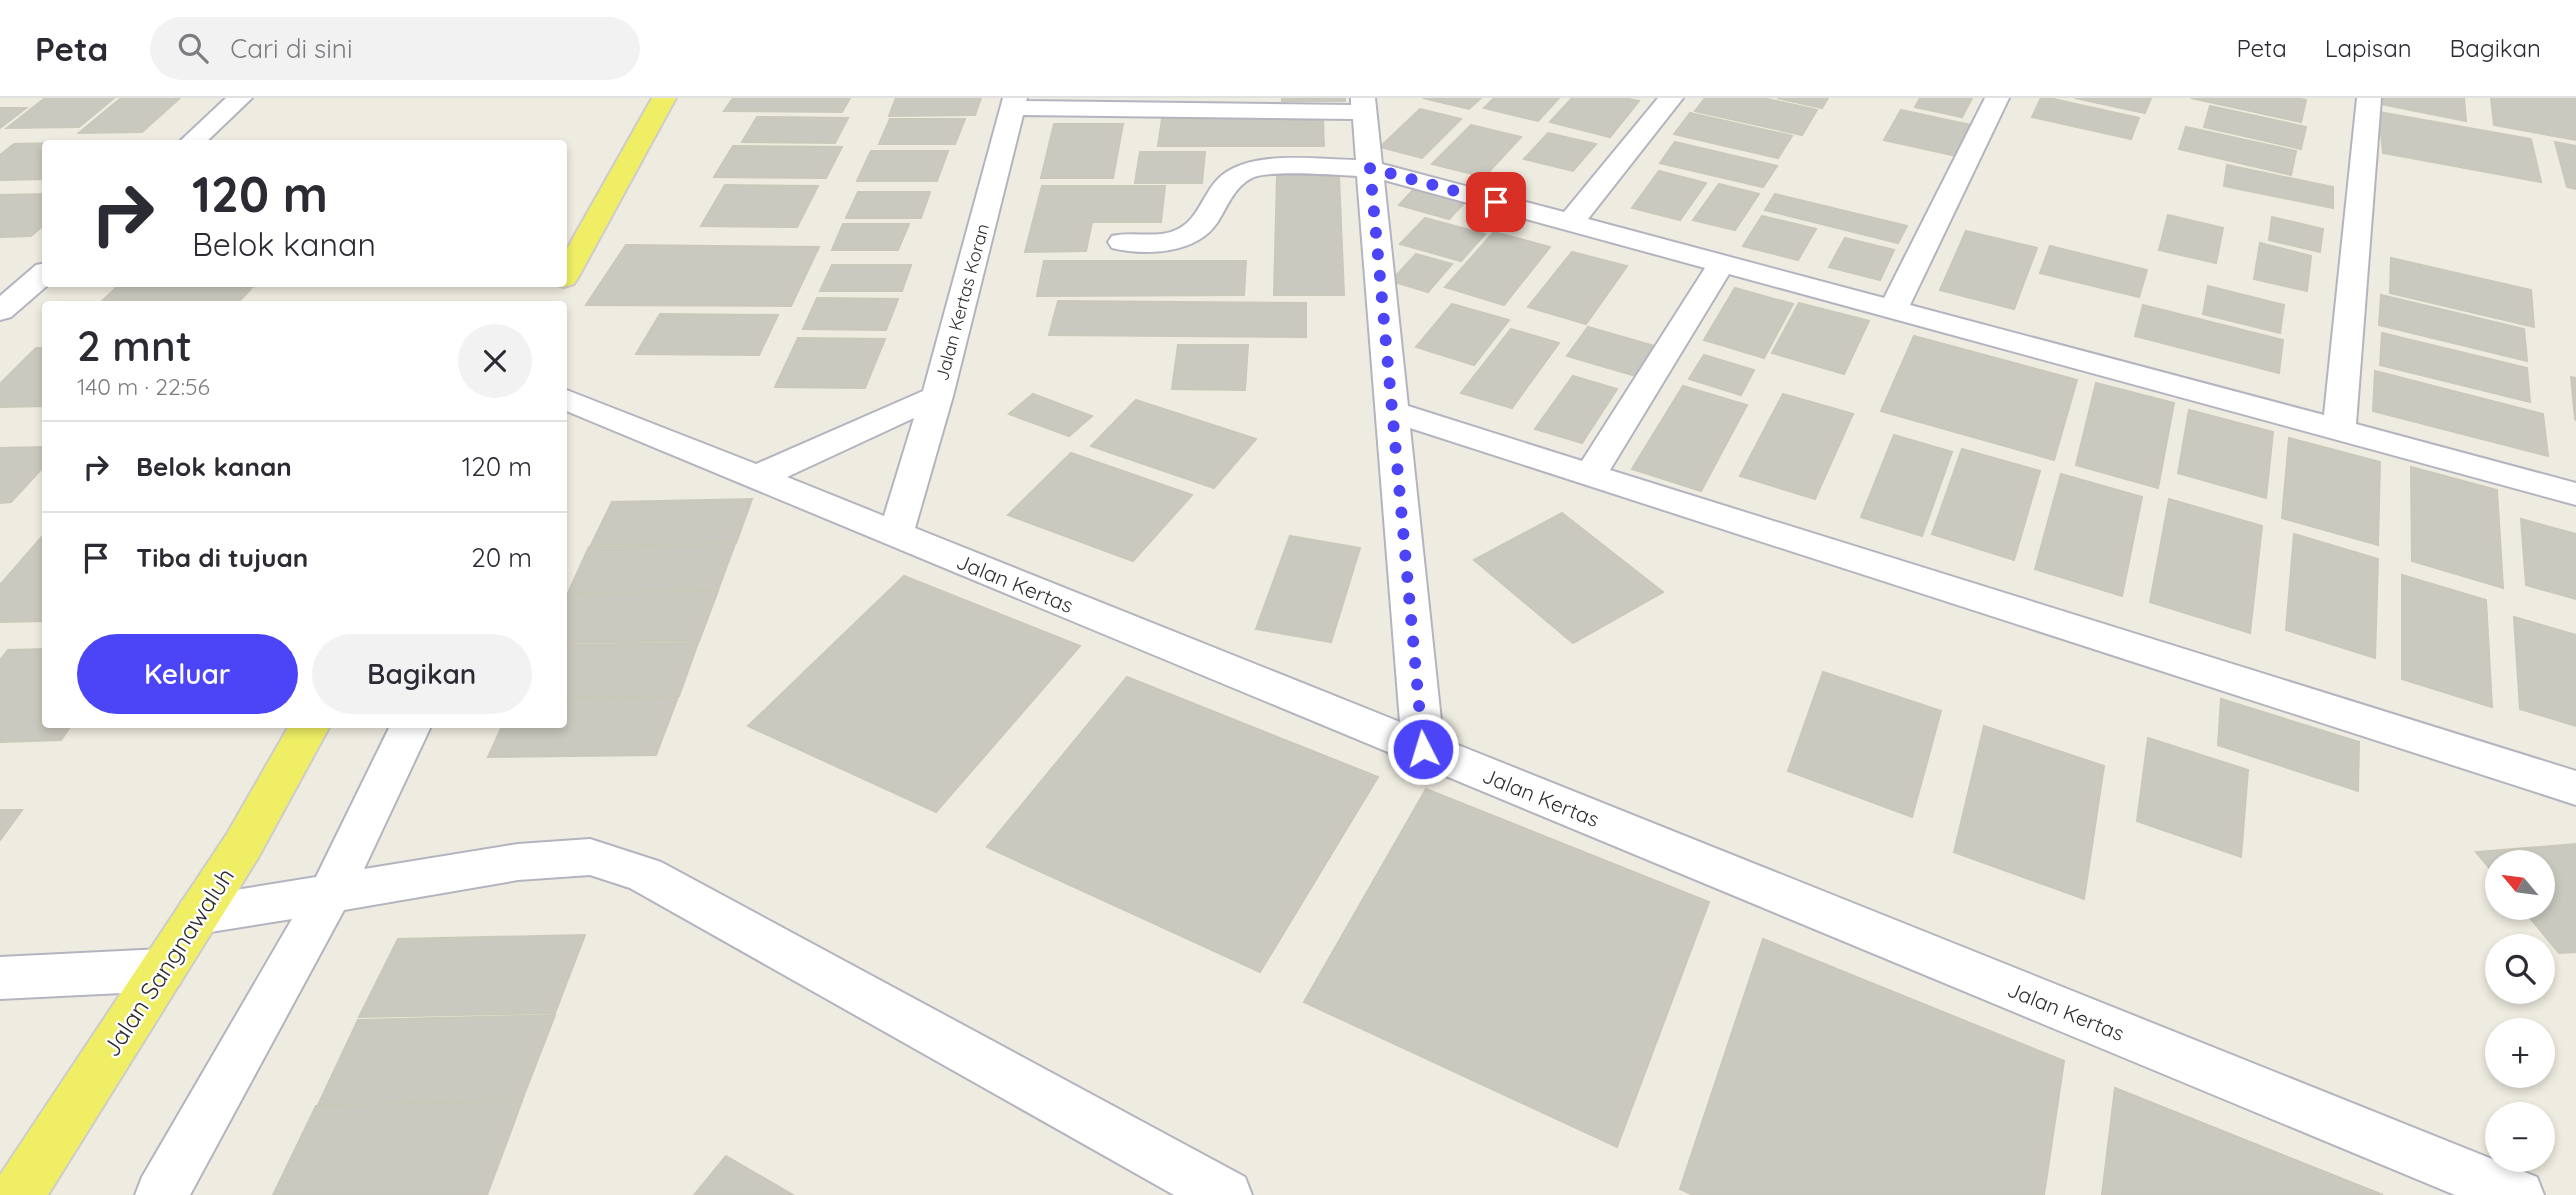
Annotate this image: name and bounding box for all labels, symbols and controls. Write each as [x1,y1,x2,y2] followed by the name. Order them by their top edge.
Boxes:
[150,17,640,80] search box
[35,28,108,69] text: Peta
[174,29,212,67] icon: search
[230,32,352,65] text: Cari di sini
[2236,33,2287,63] text: Peta
[2325,33,2412,63] text: Lapisan
[2450,33,2541,63] text: Bagikan
[192,163,328,224] text: 120 m
[77,168,168,259] icon: right
[1466,172,1526,232] pin
[1477,183,1515,221] icon: arrive
[930,221,994,383] street label: Jalan Kertas Koran
[192,224,376,264] text: Belok kanan
[77,319,192,372] text: 2 mnt
[458,324,532,398] button: close
[77,372,210,401] text: 140 m · 22:56
[77,448,115,486] icon: right
[136,450,292,483] text: Belok kanan
[462,450,532,483] text: 120 m
[77,539,115,577] icon: arrive
[136,541,308,574] text: Tiba di tujuan
[471,541,532,574] text: 20 m
[953,548,1077,618] street label: Jalan Kertas
[77,634,298,714] button: Keluar
[312,634,532,714] button: Bagikan
[1386,712,1460,786] position arrow
[1479,762,1603,832] street label: Jalan Kertas
[2485,850,2555,920] north arrow
[2485,850,2555,1172] map controls
[96,862,240,1062] street label: Jalan Sangnawaluh
[2485,934,2555,1004] button: search
[2004,976,2128,1046] street label: Jalan Kertas
[2485,1018,2555,1088] button: +
[2485,1102,2555,1172] button: −

